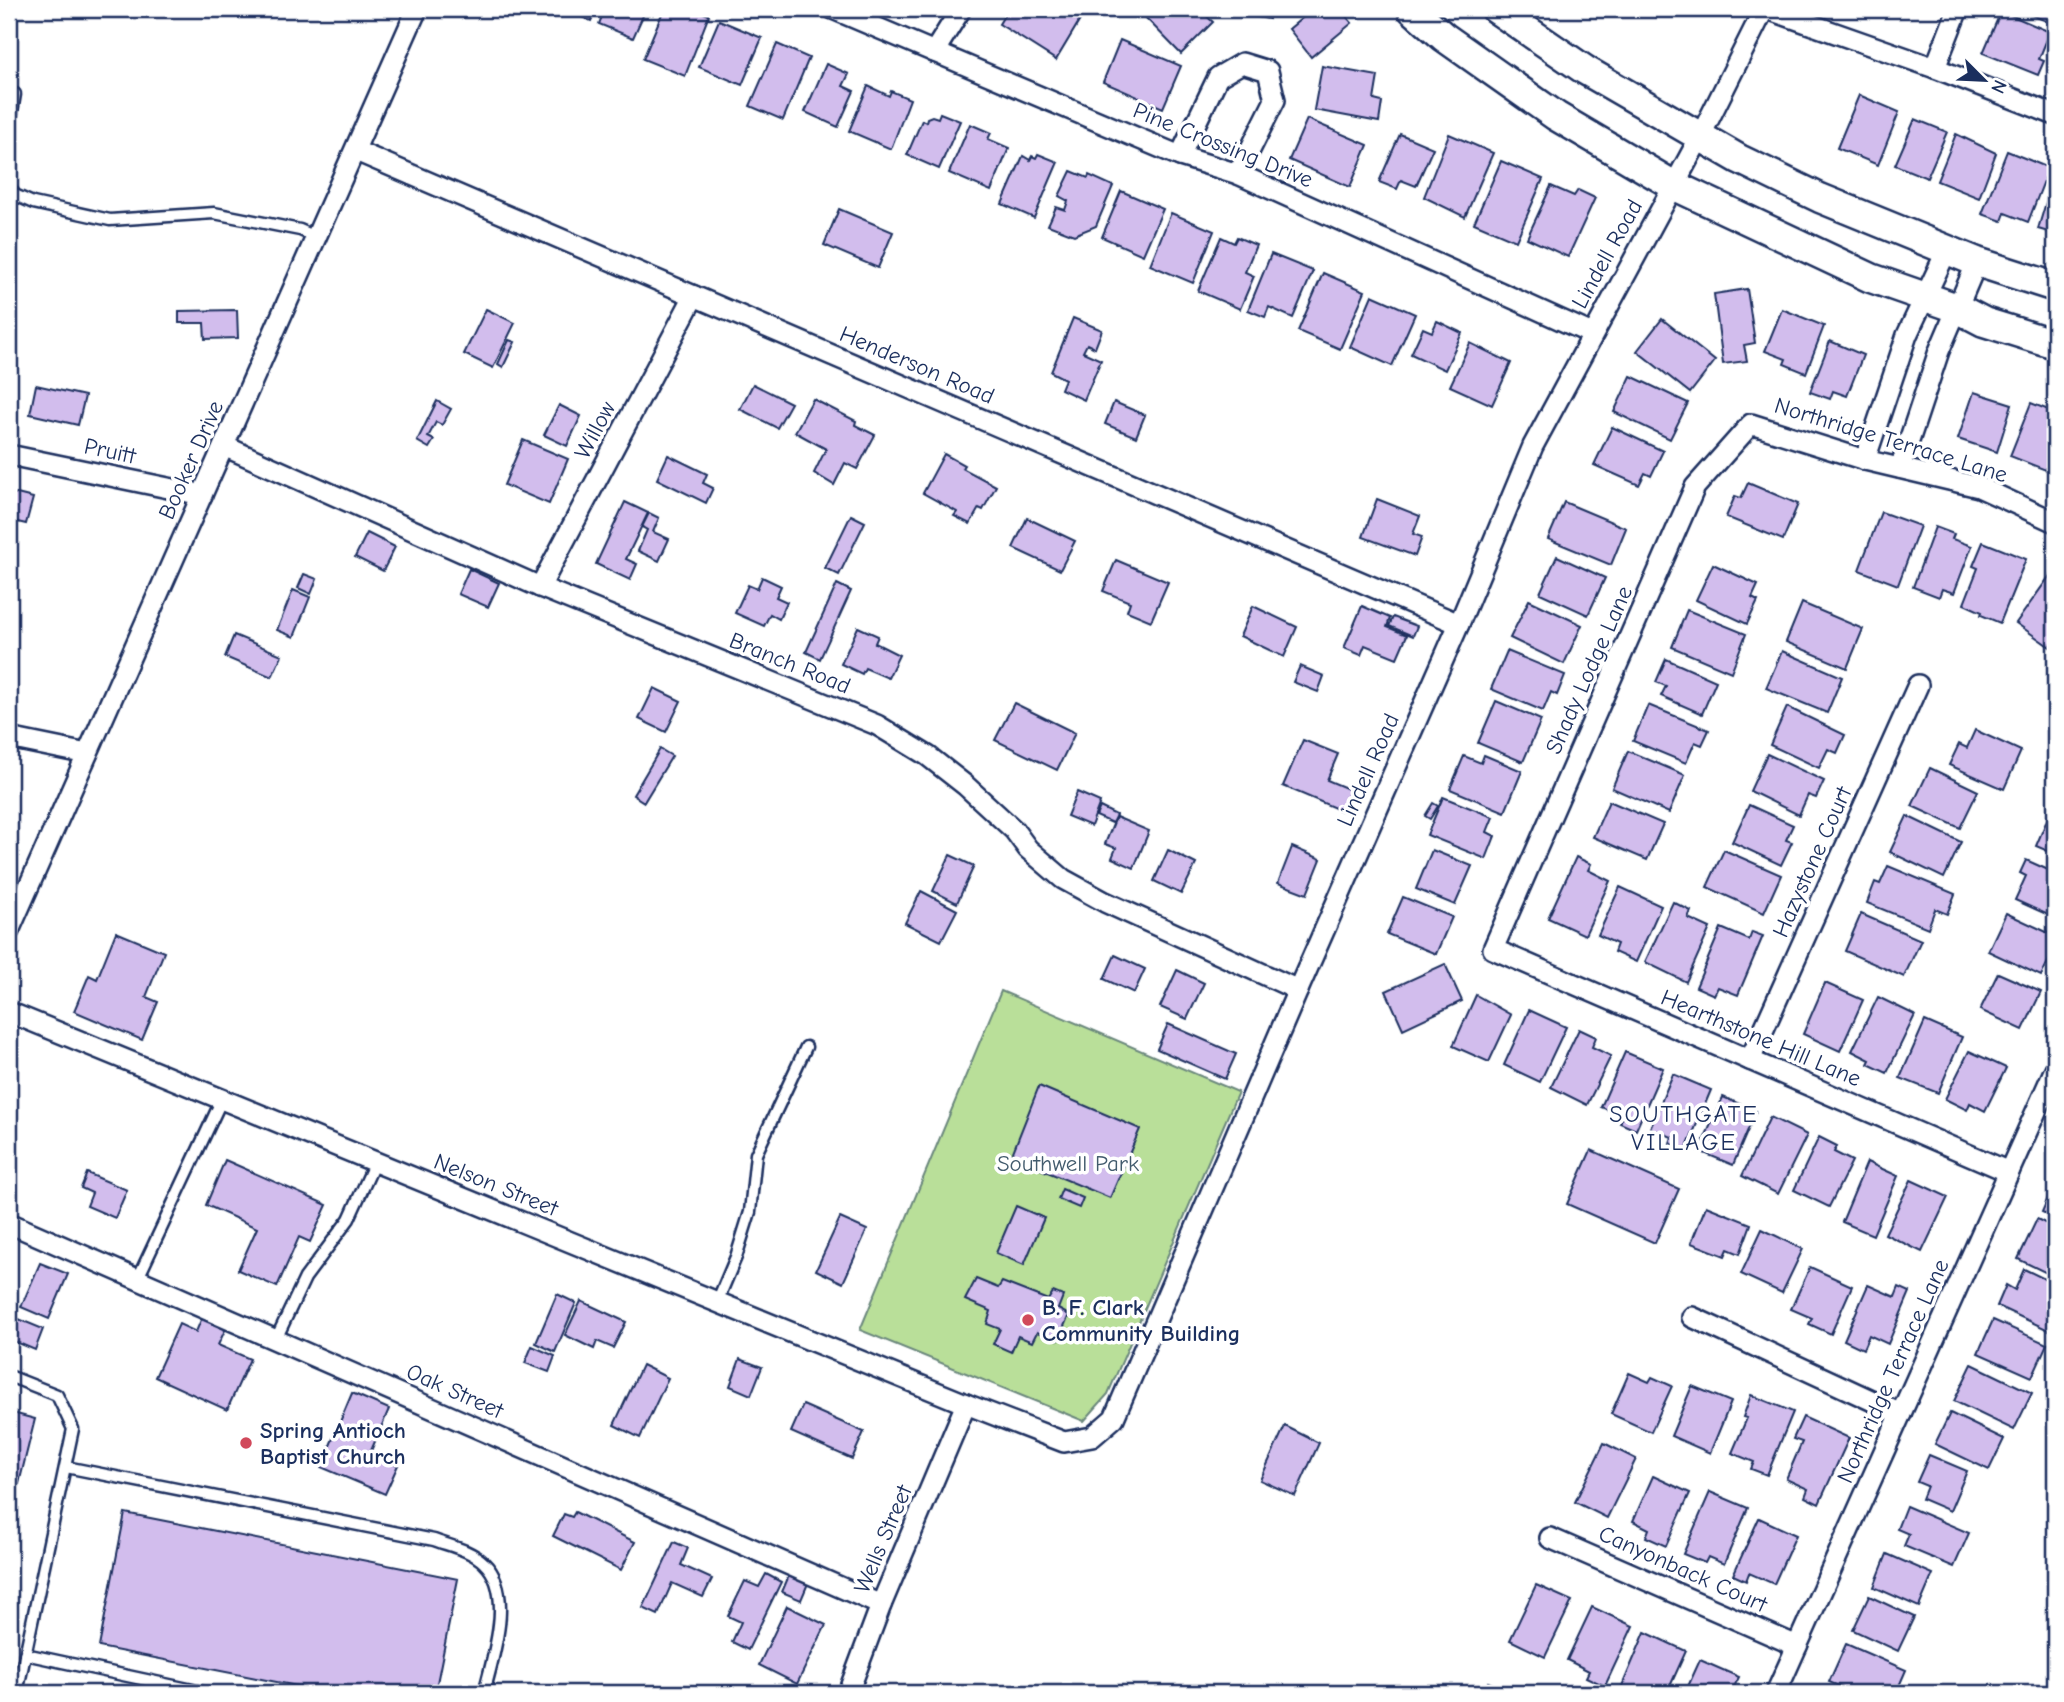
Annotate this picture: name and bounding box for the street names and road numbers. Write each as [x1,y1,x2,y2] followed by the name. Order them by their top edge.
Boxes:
[1129,97,1317,193] street label: Pine Crossing Drive
[1566,195,1648,313] street label: Lindell Road
[836,320,998,410] street label: Henderson Road
[1771,392,2011,488] street label: Northridge Terrace Lane
[153,396,229,524] street label: Booker Drive
[569,397,621,463] street label: Willow
[82,432,140,470] street label: Pruitt
[1540,582,1638,758] street label: Shady Lodge Lane
[725,626,855,700] street label: Branch Road
[1331,709,1405,831] street label: Lindell Road
[1767,781,1858,942] street label: Hazystone Court
[1657,984,1865,1092] street label: Hearthstone Hill Lane
[430,1148,563,1223] street label: Nelson Street
[1831,1255,1955,1487] street label: Northridge Terrace Lane
[402,1358,509,1425] street label: Oak Street
[848,1480,918,1597] street label: Wells Street
[1595,1520,1773,1619] street label: Canyonback Court

